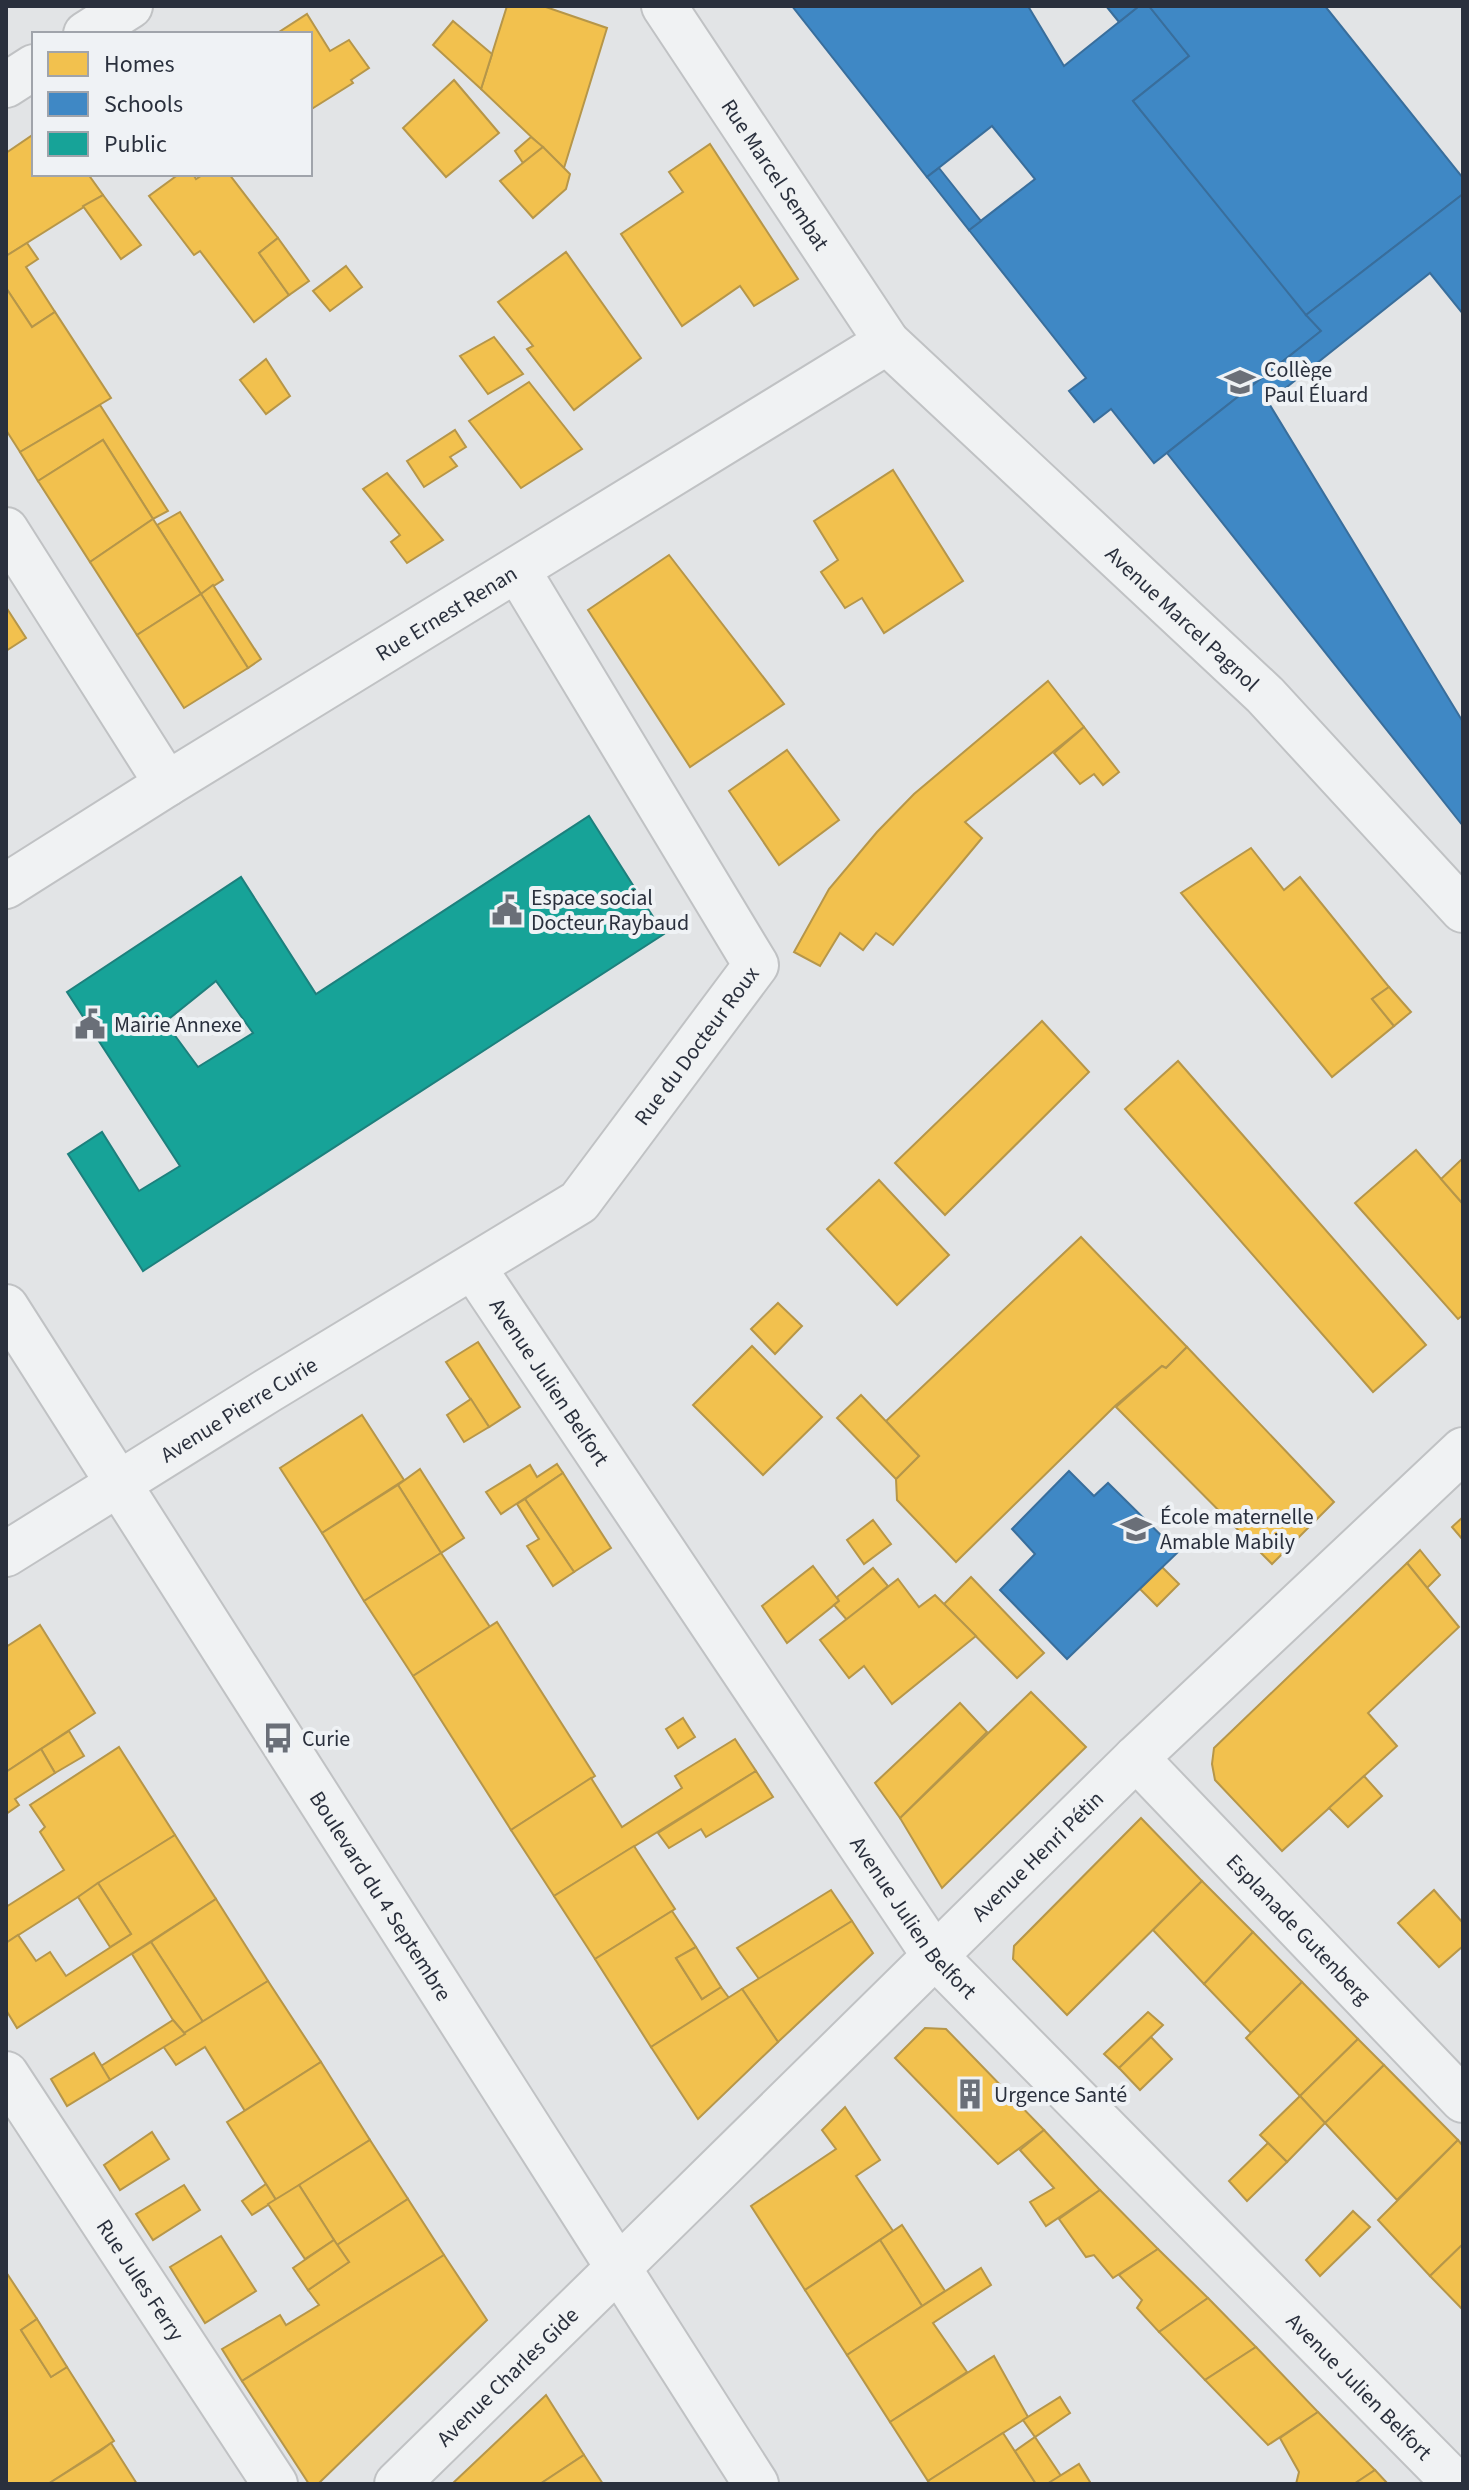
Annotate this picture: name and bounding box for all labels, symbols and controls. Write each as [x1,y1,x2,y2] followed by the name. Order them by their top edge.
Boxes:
[32,32,312,176] legend
[104,47,175,82] text: Homes
[104,87,183,122] text: Schools
[713,93,837,257] street label: Rue Marcel Sembat
[104,127,167,162] text: Public
[1264,354,1368,411] place label: Collège Paul Éluard
[1223,365,1257,399] school or university icon: Collège Paul Éluard
[1098,539,1266,699] street label: Avenue Marcel Pagnol
[370,558,524,669] street label: Rue Ernest Renan
[531,882,689,939] place label: Espace social Docteur Raybaud
[490,893,524,927] public building icon: Espace social Docteur Raybaud
[627,959,767,1132] street label: Rue du Docteur Roux
[73,1007,107,1041] public building icon: Mairie Annexe
[114,1009,242,1041] place label: Mairie Annexe
[481,1292,617,1473] street label: Avenue Julien Belfort
[154,1349,324,1471] street label: Avenue Pierre Curie
[1160,1501,1314,1558] place label: École maternelle Amable Mabily
[1119,1512,1153,1546] school or university icon: École maternelle Amable Mabily
[261,1721,295,1755] bus stop icon: Curie
[302,1723,350,1755] place label: Curie
[964,1784,1111,1929] street label: Avenue Henri Pétin
[301,1785,459,2008] street label: Boulevard du 4 Septembre
[842,1830,984,2007] street label: Avenue Julien Belfort
[1218,1847,1378,2012] street label: Esplanade Gutenberg
[953,2077,987,2111] building icon: Urgence Santé
[994,2079,1127,2111] place label: Urgence Santé
[88,2213,192,2348] street label: Rue Jules Ferry
[429,2300,586,2454] street label: Avenue Charles Gide
[1279,2306,1439,2468] street label: Avenue Julien Belfort

